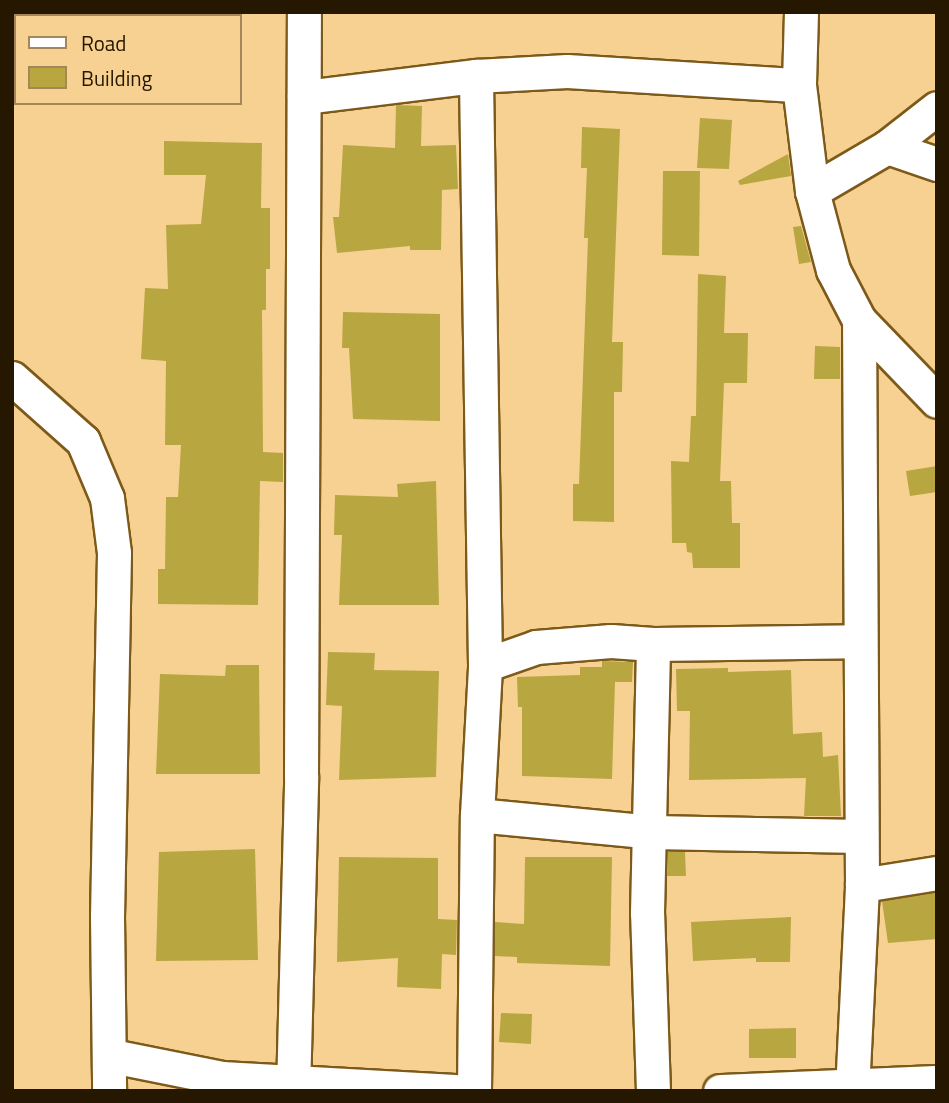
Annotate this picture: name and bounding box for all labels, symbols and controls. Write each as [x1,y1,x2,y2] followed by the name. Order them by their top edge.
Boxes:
[14,14,242,105] legend
[81,27,126,59] text: Road
[81,62,152,94] text: Building

